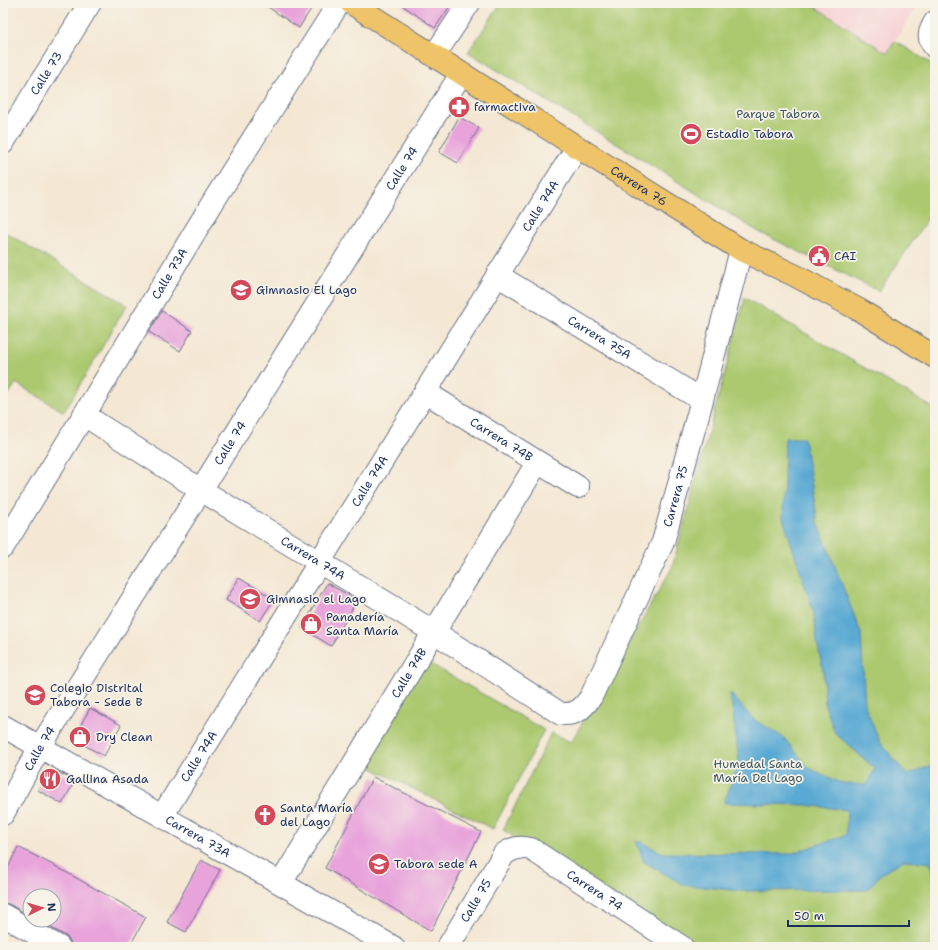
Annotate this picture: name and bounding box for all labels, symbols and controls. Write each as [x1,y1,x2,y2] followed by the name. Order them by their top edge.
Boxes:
[27,48,66,98] street label: Calle 73
[446,94,472,120] pharmacy icon: farmactiva
[474,99,536,115] place label: farmactiva
[736,106,820,122] park label: Parque Tabora
[678,121,704,147] sports icon: Estadio Tabora
[706,126,794,142] place label: Estadio Tabora
[382,143,422,193] street label: Calle 74
[607,162,670,210] street label: Carrera 76
[518,177,563,235] street label: Calle 74A
[806,243,832,269] public building icon: CAI
[148,245,191,302] street label: Calle 73A
[834,248,856,264] place label: CAI
[228,277,254,303] school or university icon: Gimnasio El Lago
[256,282,357,298] place label: Gimnasio El Lago
[565,312,635,363] street label: Carrera 75A
[467,414,536,465] street label: Carrera 74B
[210,418,250,468] street label: Calle 74
[348,452,392,510] street label: Calle 74A
[660,464,692,529] street label: Carrera 75
[278,532,348,584] street label: Carrera 74A
[237,586,263,612] school or university icon: Gimnasio el Lago
[266,591,366,607] place label: Gimnasio el Lago
[326,609,399,639] place label: Panadería Santa María
[298,611,324,637] shop icon: Panadería Santa María
[388,645,430,701] street label: Calle 74B
[50,680,143,710] place label: Colegio Distrital Tabora - Sede B
[22,682,48,708] school or university icon: Colegio Distrital Tabora - Sede B
[20,723,59,774] street label: Calle 74
[67,724,93,750] shop icon: Dry Clean
[177,728,221,785] street label: Calle 74A
[96,729,153,745] place label: Dry Clean
[713,756,803,786] park label: Humedal Santa María Del Lago
[37,766,63,792] restaurant icon: Gallina Asada
[66,771,149,787] place label: Gallina Asada
[280,800,353,830] place label: Santa María del Lago
[252,802,278,828] church icon: Santa María del Lago
[162,812,234,861] street label: Carrera 73A
[366,851,392,877] school or university icon: Tabora sede A
[394,856,478,872] place label: Tabora sede A
[563,866,626,915] street label: Carrera 74
[457,876,495,925] street label: Calle 75
[22,888,62,928] north arrow
[44,902,59,912] text: N
[788,902,909,928] scale bar
[794,908,824,924] text: 50 m

